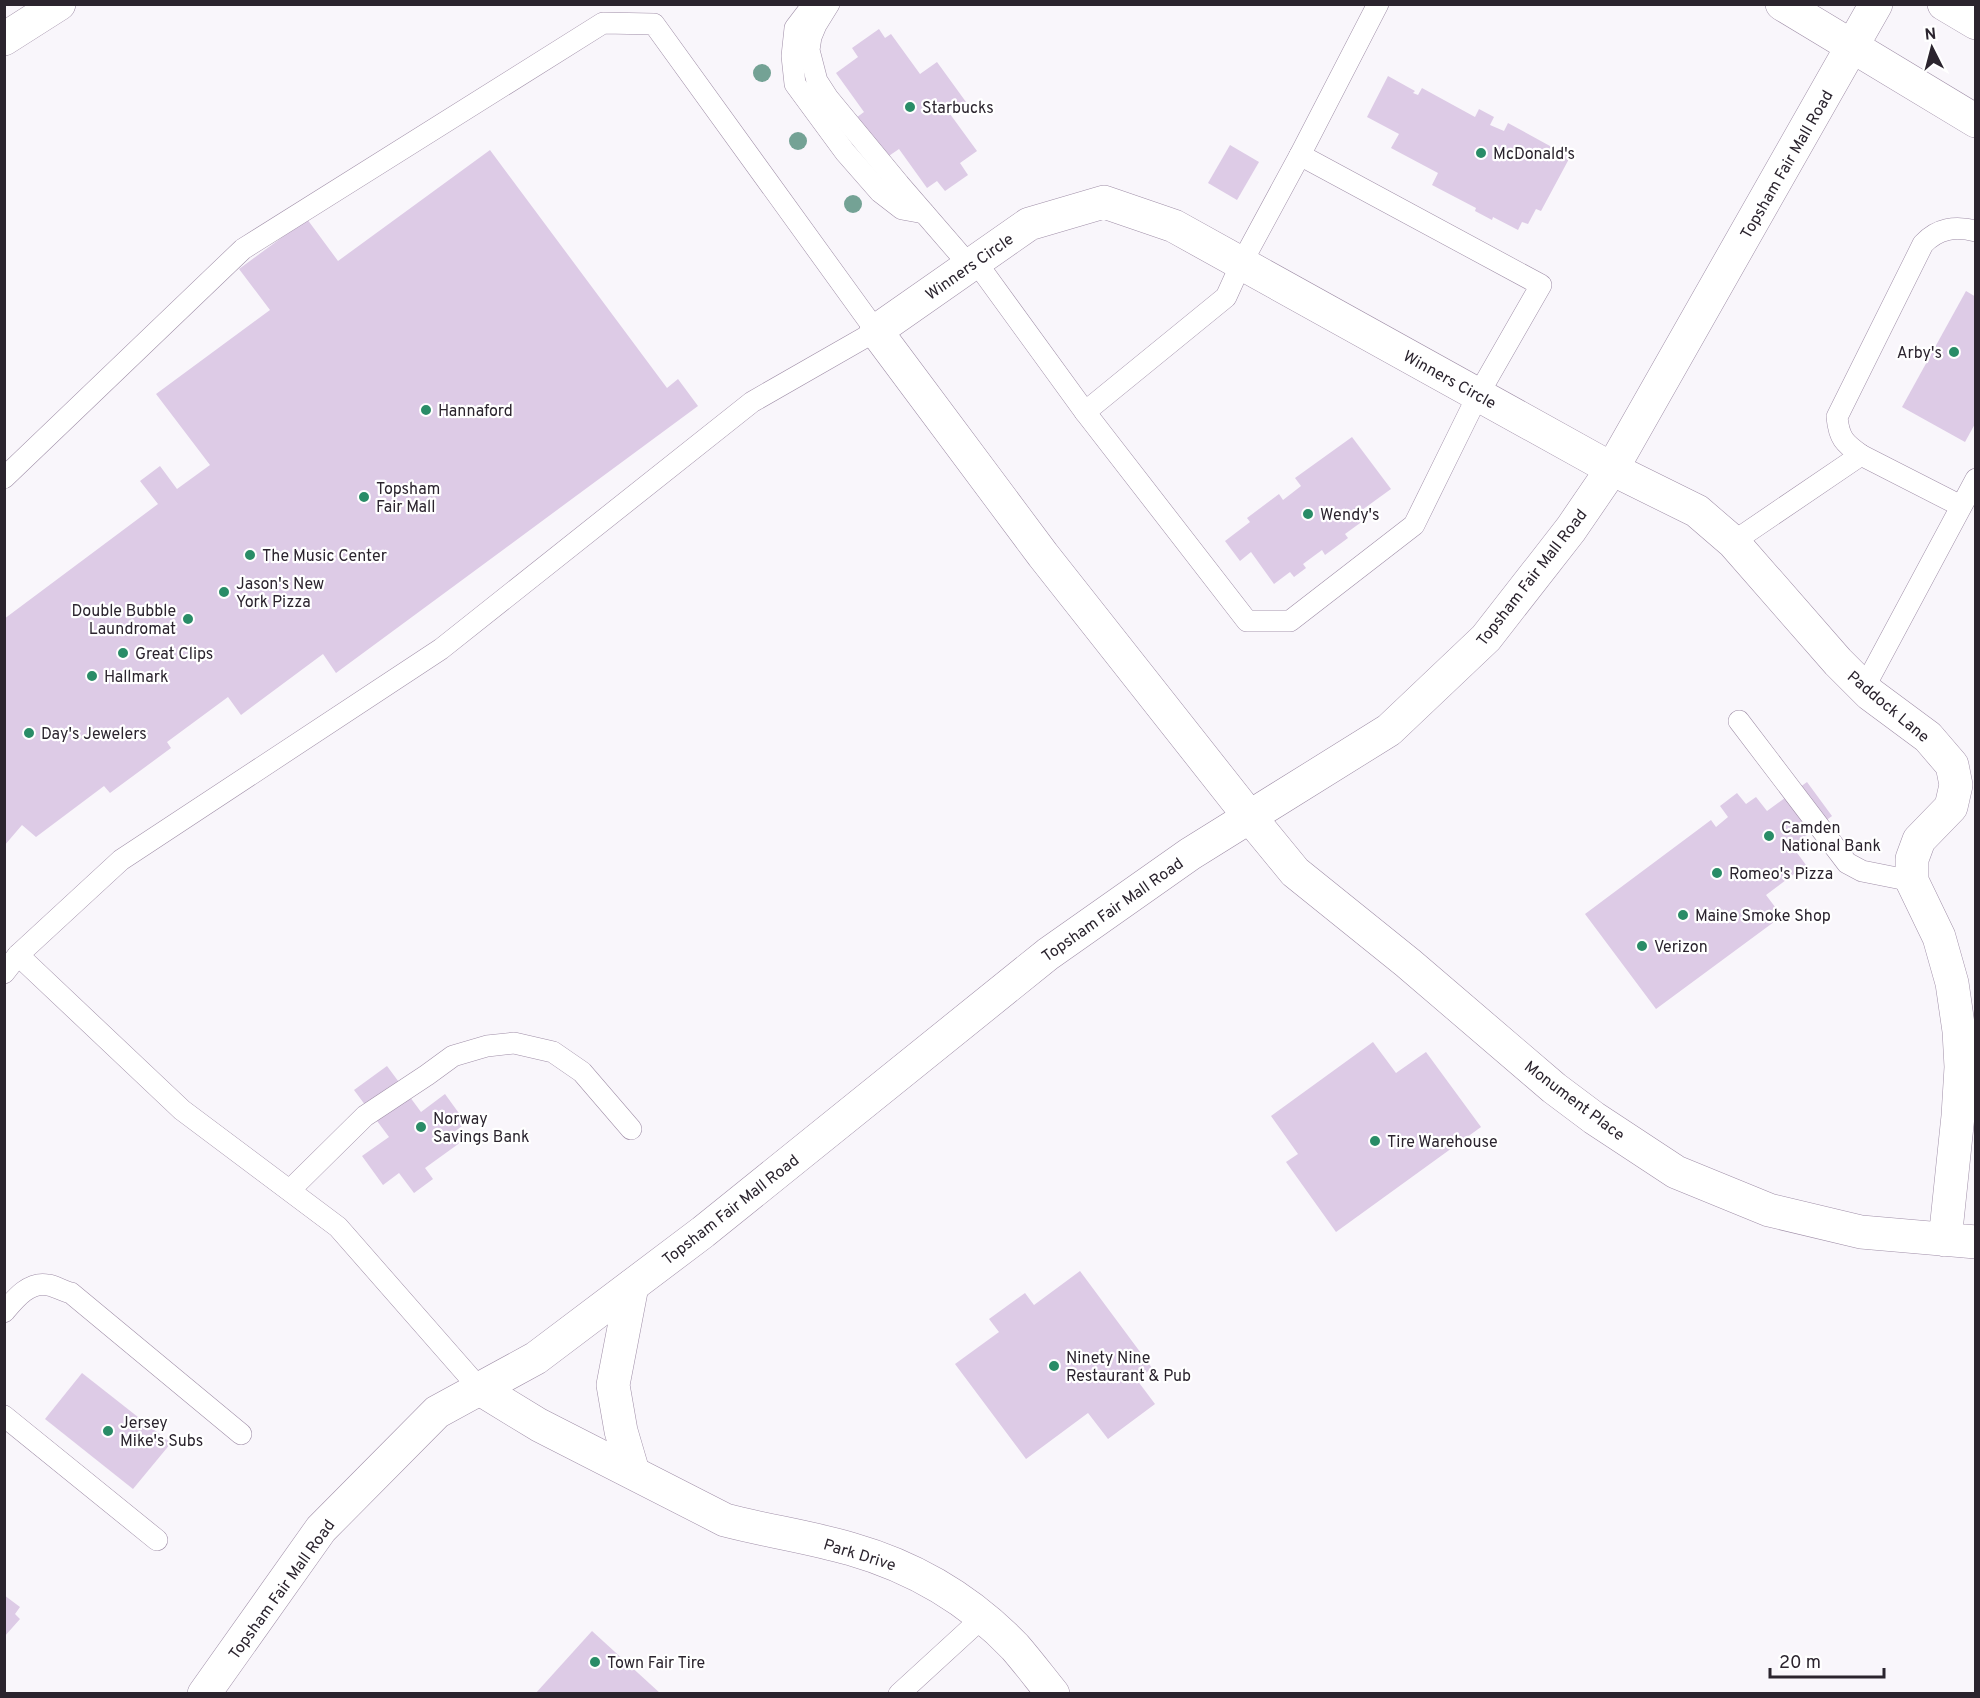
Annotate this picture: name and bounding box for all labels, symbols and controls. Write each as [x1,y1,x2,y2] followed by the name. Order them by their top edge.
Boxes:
[1902,18,1962,78] north arrow
[1924,25,1937,46] text: N
[1737,87,1838,243] street label: Topsham Fair Mall Road
[922,99,994,119] place label: Starbucks
[903,100,917,114] marker: Starbucks
[1493,145,1575,165] place label: McDonald's
[1474,146,1488,160] marker: McDonald's
[922,230,1018,305] street label: Winners Circle
[1897,344,1942,364] place label: Arby's
[1947,345,1961,359] marker: Arby's
[1399,347,1499,414] street label: Winners Circle
[438,402,513,422] place label: Hannaford
[419,403,433,417] marker: Hannaford
[376,480,440,518] place label: Topsham Fair Mall
[357,490,371,504] marker: Topsham Fair Mall
[1320,506,1380,526] place label: Wendy's
[1473,506,1592,651] street label: Topsham Fair Mall Road
[1301,507,1315,521] marker: Wendy's
[262,547,387,567] place label: The Music Center
[243,548,257,562] marker: The Music Center
[236,575,324,613] place label: Jason's New York Pizza
[217,585,231,599] marker: Jason's New York Pizza
[71,602,176,640] place label: Double Bubble Laundromat
[181,612,195,626] marker: Double Bubble Laundromat
[135,645,213,665] place label: Great Clips
[116,646,130,660] marker: Great Clips
[1842,667,1933,748] street label: Paddock Lane
[104,668,168,688] place label: Hallmark
[85,669,99,683] marker: Hallmark
[41,725,147,745] place label: Day's Jewelers
[22,726,36,740] marker: Day's Jewelers
[1781,819,1881,857] place label: Camden National Bank
[1762,829,1776,843] marker: Camden National Bank
[1038,854,1188,967] street label: Topsham Fair Mall Road
[1729,865,1833,885] place label: Romeo's Pizza
[1710,866,1724,880] marker: Romeo's Pizza
[1695,907,1831,927] place label: Maine Smoke Shop
[1676,908,1690,922] marker: Maine Smoke Shop
[1654,938,1708,958] place label: Verizon
[1635,939,1649,953] marker: Verizon
[1520,1057,1628,1146] street label: Monument Place
[433,1110,530,1148] place label: Norway Savings Bank
[414,1120,428,1134] marker: Norway Savings Bank
[1387,1133,1498,1153] place label: Tire Warehouse
[1368,1134,1382,1148] marker: Tire Warehouse
[659,1151,804,1270] street label: Topsham Fair Mall Road
[1066,1349,1191,1387] place label: Ninety Nine Restaurant & Pub
[1047,1359,1061,1373] marker: Ninety Nine Restaurant & Pub
[120,1414,203,1452] place label: Jersey Mike's Subs
[101,1424,115,1438] marker: Jersey Mike's Subs
[225,1516,340,1664] street label: Topsham Fair Mall Road
[821,1535,898,1576] street label: Park Drive
[1770,1641,1884,1679] scale bar
[1779,1652,1821,1675] text: 20 m
[607,1654,705,1674] place label: Town Fair Tire
[588,1655,602,1669] marker: Town Fair Tire

